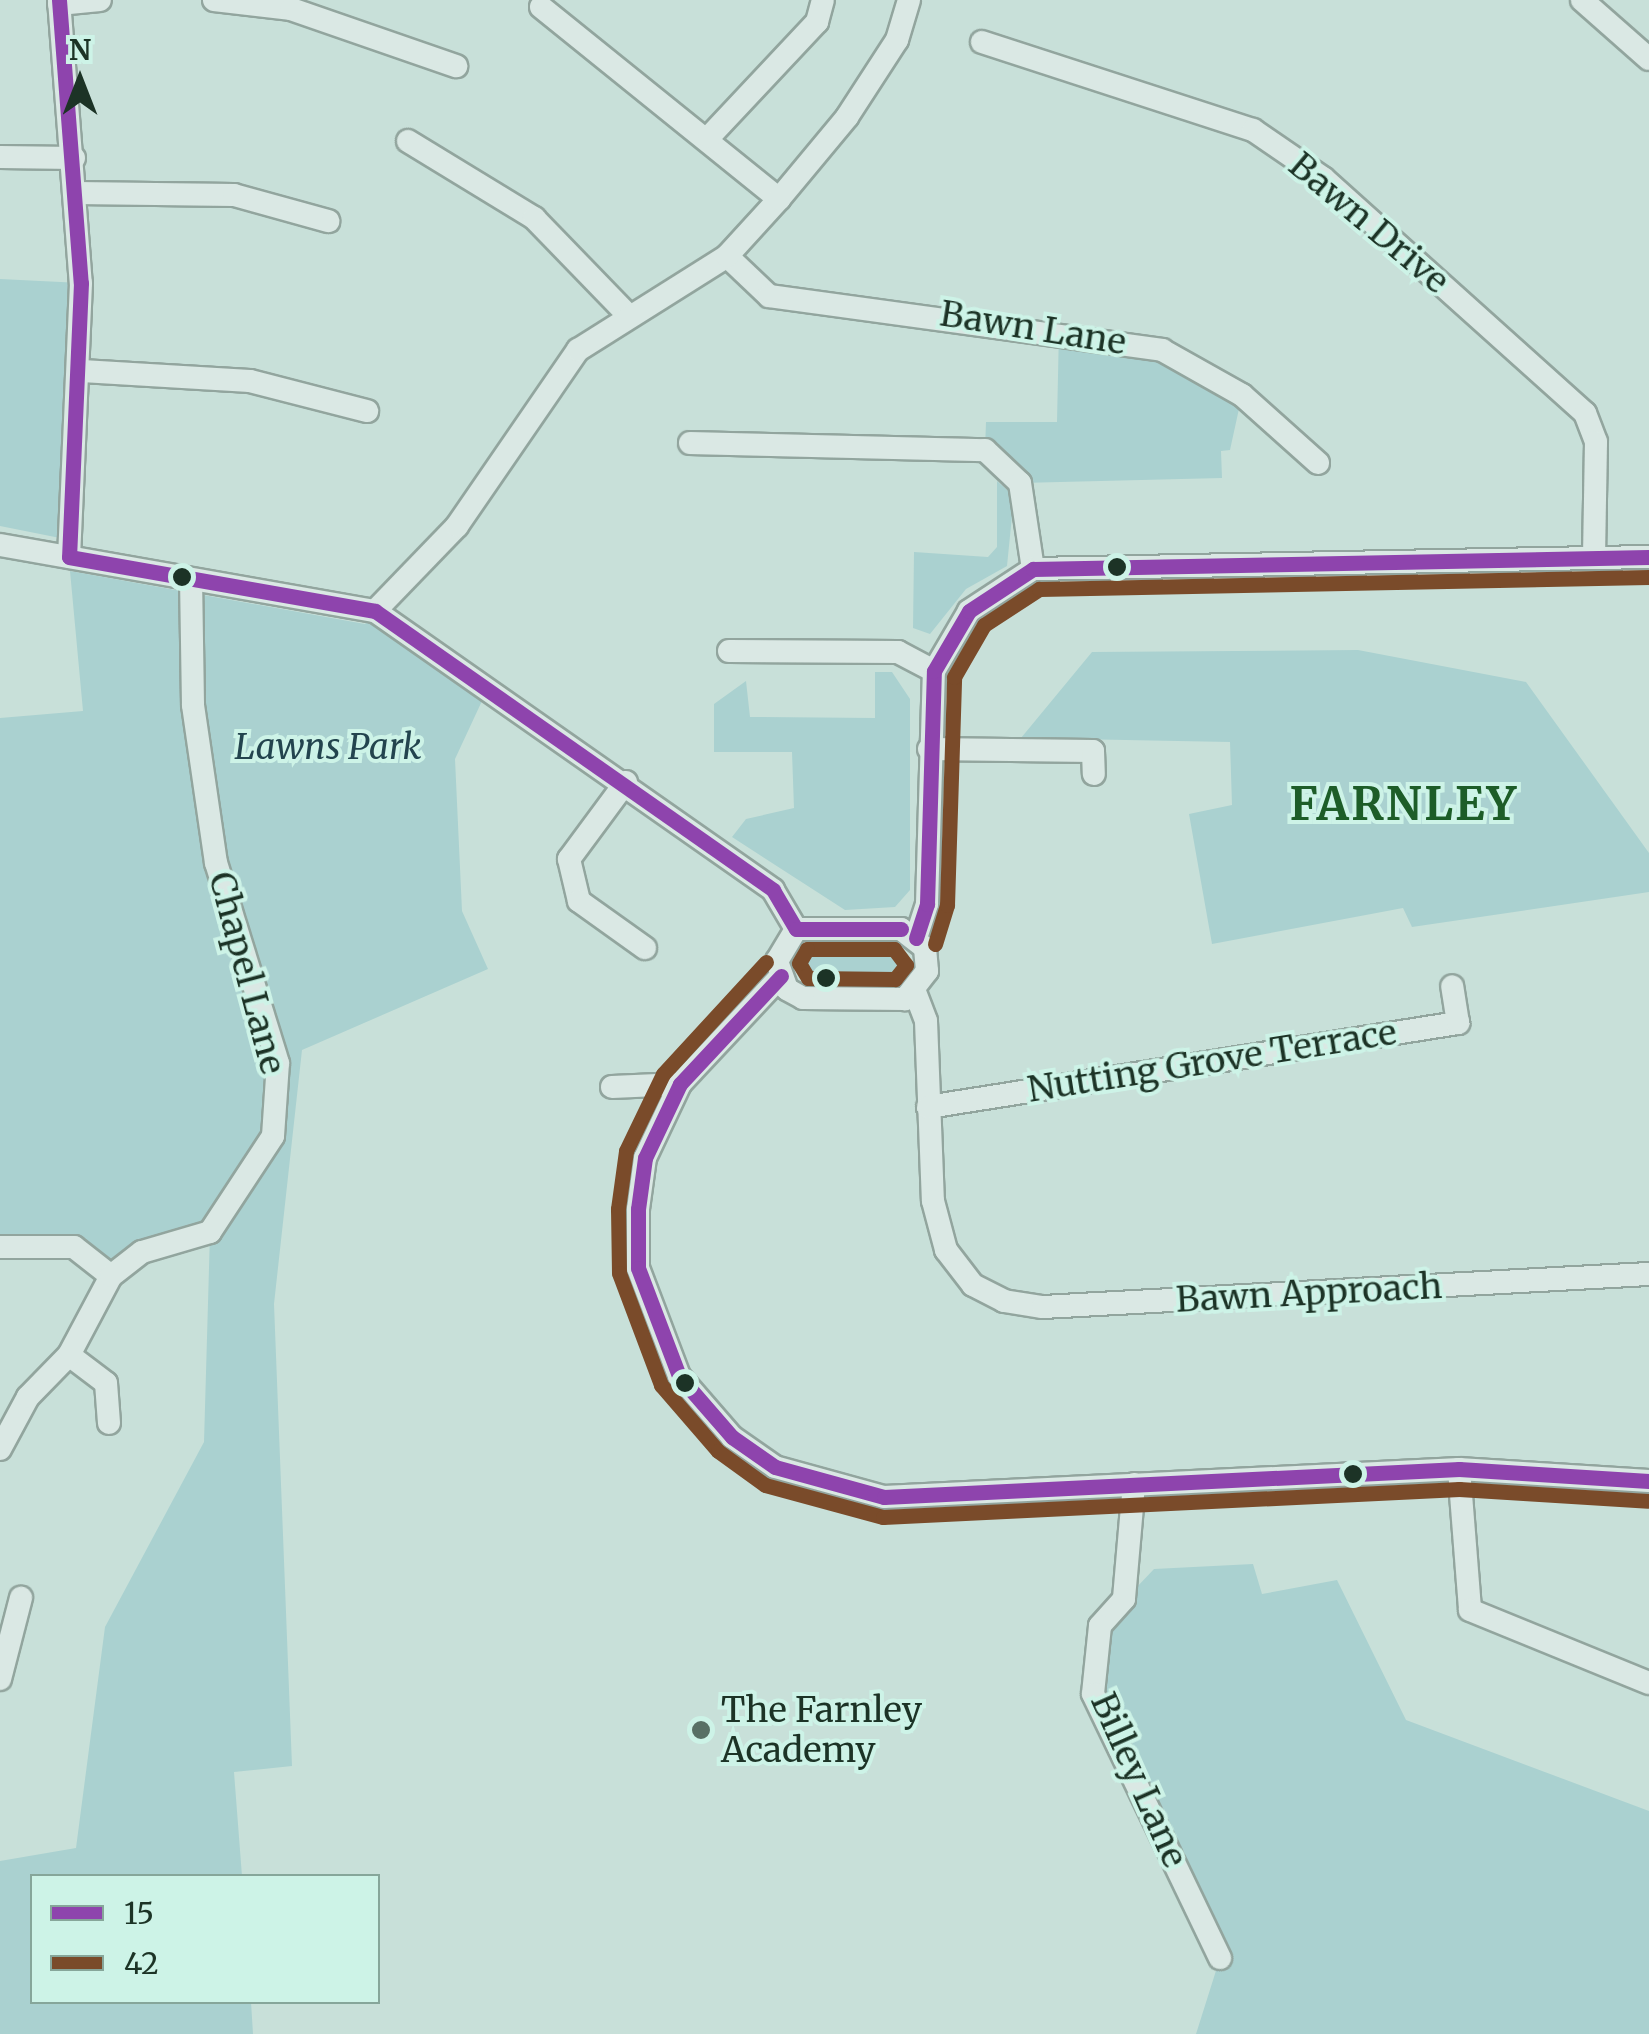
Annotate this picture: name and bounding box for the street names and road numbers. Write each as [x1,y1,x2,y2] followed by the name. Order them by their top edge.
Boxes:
[1281,144,1457,302] street label: Bawn Drive
[937,293,1129,363] street label: Bawn Lane
[200,867,294,1079] street label: Chapel Lane
[1025,1011,1399,1111] street label: Nutting Grove Terrace
[1175,1265,1443,1321] street label: Bawn Approach
[1082,1686,1196,1874] street label: Billey Lane

